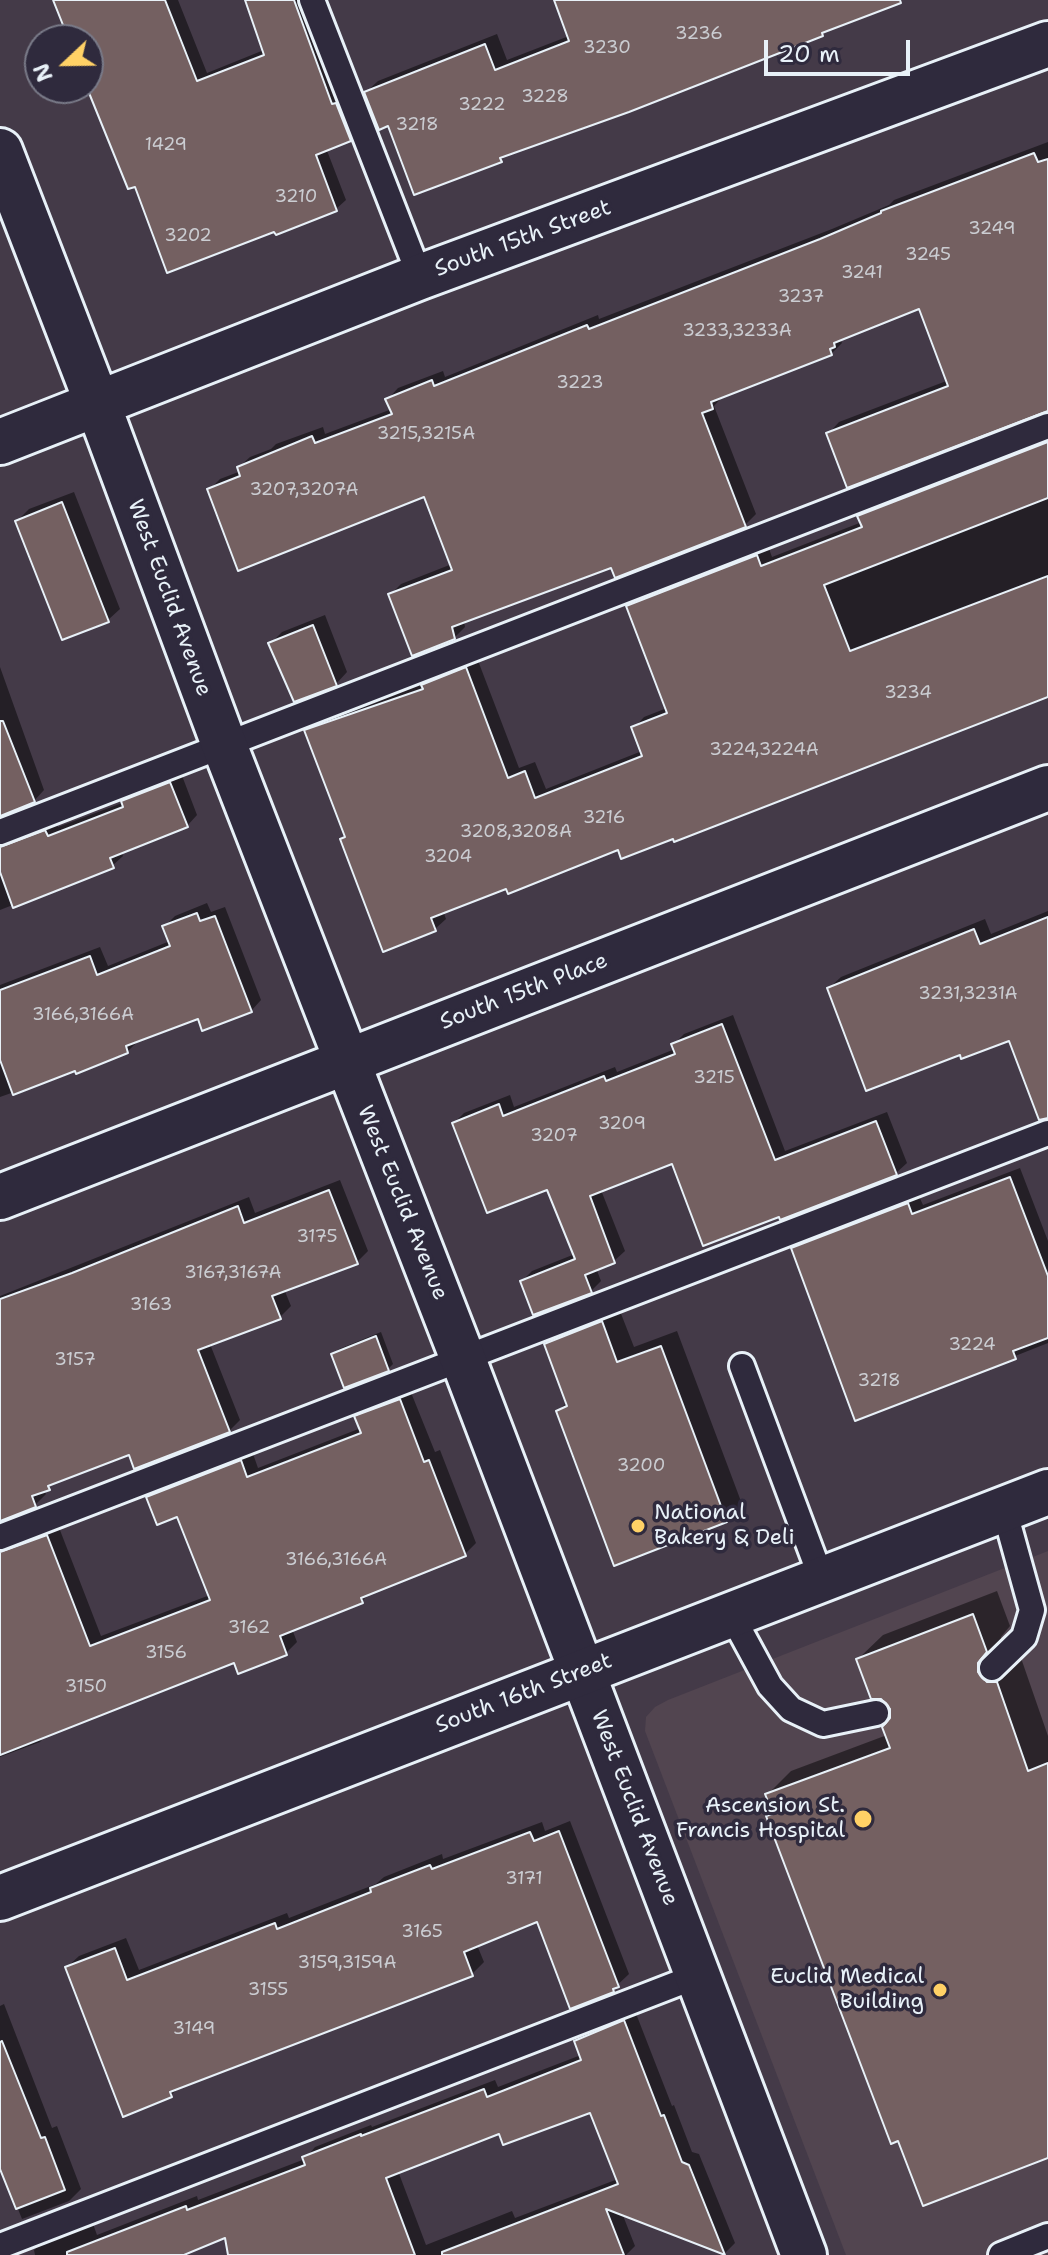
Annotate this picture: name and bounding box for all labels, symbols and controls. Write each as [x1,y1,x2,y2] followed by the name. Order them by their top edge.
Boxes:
[675,23,723,45] house number: 3236
[24,24,104,104] north arrow
[768,24,914,74] scale bar
[583,37,631,59] house number: 3230
[778,38,840,70] text: 20 m
[26,59,60,86] text: N
[521,86,569,108] house number: 3228
[458,94,506,116] house number: 3222
[396,114,438,136] house number: 3218
[145,134,187,156] house number: 1429
[275,186,317,208] house number: 3210
[431,195,615,283] street label: South 15th Street
[968,218,1016,240] house number: 3249
[164,225,212,247] house number: 3202
[905,244,951,266] house number: 3245
[841,262,883,284] house number: 3241
[778,286,824,308] house number: 3237
[682,320,792,342] house number: 3233,3233A
[556,372,604,394] house number: 3223
[377,423,475,445] house number: 3215,3215A
[249,479,359,501] house number: 3207,3207A
[121,496,217,700] street label: West Euclid Avenue
[884,682,932,704] house number: 3234
[709,739,819,761] house number: 3224,3224A
[583,807,625,829] house number: 3216
[460,821,572,843] house number: 3208,3208A
[424,846,472,868] house number: 3204
[437,948,611,1036] street label: South 15th Place
[918,983,1018,1005] house number: 3231,3231A
[32,1004,134,1026] house number: 3166,3166A
[693,1067,735,1089] house number: 3215
[351,1102,453,1304] street label: West Euclid Avenue
[598,1113,646,1135] house number: 3209
[530,1125,578,1147] house number: 3207
[296,1226,338,1248] house number: 3175
[184,1262,282,1284] house number: 3167,3167A
[130,1294,172,1316] house number: 3163
[948,1334,996,1356] house number: 3224
[54,1349,96,1371] house number: 3157
[858,1370,900,1392] house number: 3218
[617,1455,665,1477] house number: 3200
[654,1500,795,1552] place label: National Bakery & Deli
[629,1517,647,1535] marker: National Bakery & Deli
[285,1549,387,1571] house number: 3166,3166A
[228,1617,270,1639] house number: 3162
[145,1642,187,1664] house number: 3156
[432,1648,616,1740] street label: South 16th Street
[65,1676,107,1698] house number: 3150
[584,1706,684,1910] street label: West Euclid Avenue
[676,1793,845,1844] place label: Ascension St. Francis Hospital
[852,1808,874,1830] marker: Ascension St. Francis Hospital
[505,1868,543,1890] house number: 3171
[401,1921,443,1943] house number: 3165
[297,1952,397,1974] house number: 3159,3159A
[770,1964,924,2016] place label: Euclid Medical Building
[248,1979,288,2001] house number: 3155
[931,1981,949,1999] marker: Euclid Medical Building
[173,2018,215,2040] house number: 3149

